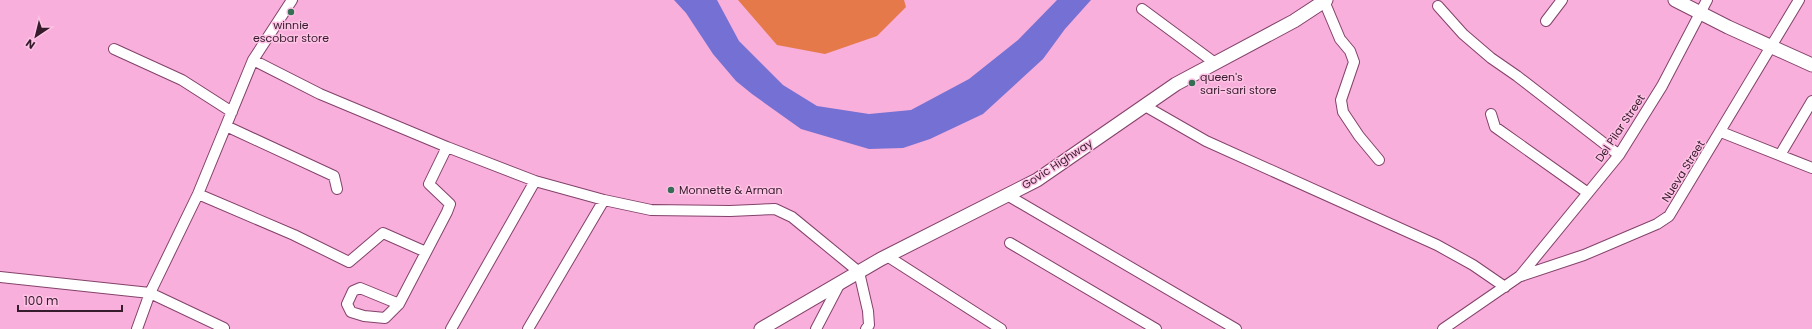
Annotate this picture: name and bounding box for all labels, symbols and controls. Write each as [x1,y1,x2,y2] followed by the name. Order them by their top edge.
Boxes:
[286,7,296,17] marker: winnie escobar store
[16,16,56,56] north arrow
[253,17,329,46] place label: winnie escobar store
[22,35,38,53] text: N
[1200,69,1277,98] place label: queen's sari-sari store
[1187,78,1197,88] marker: queen's sari-sari store
[1591,91,1649,165] street label: Del Pilar Street
[1018,135,1096,193] street label: Govic Highway
[1658,137,1708,205] street label: Nueva Street
[679,182,783,198] place label: Monnette & Arman
[666,185,676,195] marker: Monnette & Arman
[18,287,122,313] scale bar
[24,292,58,309] text: 100 m

